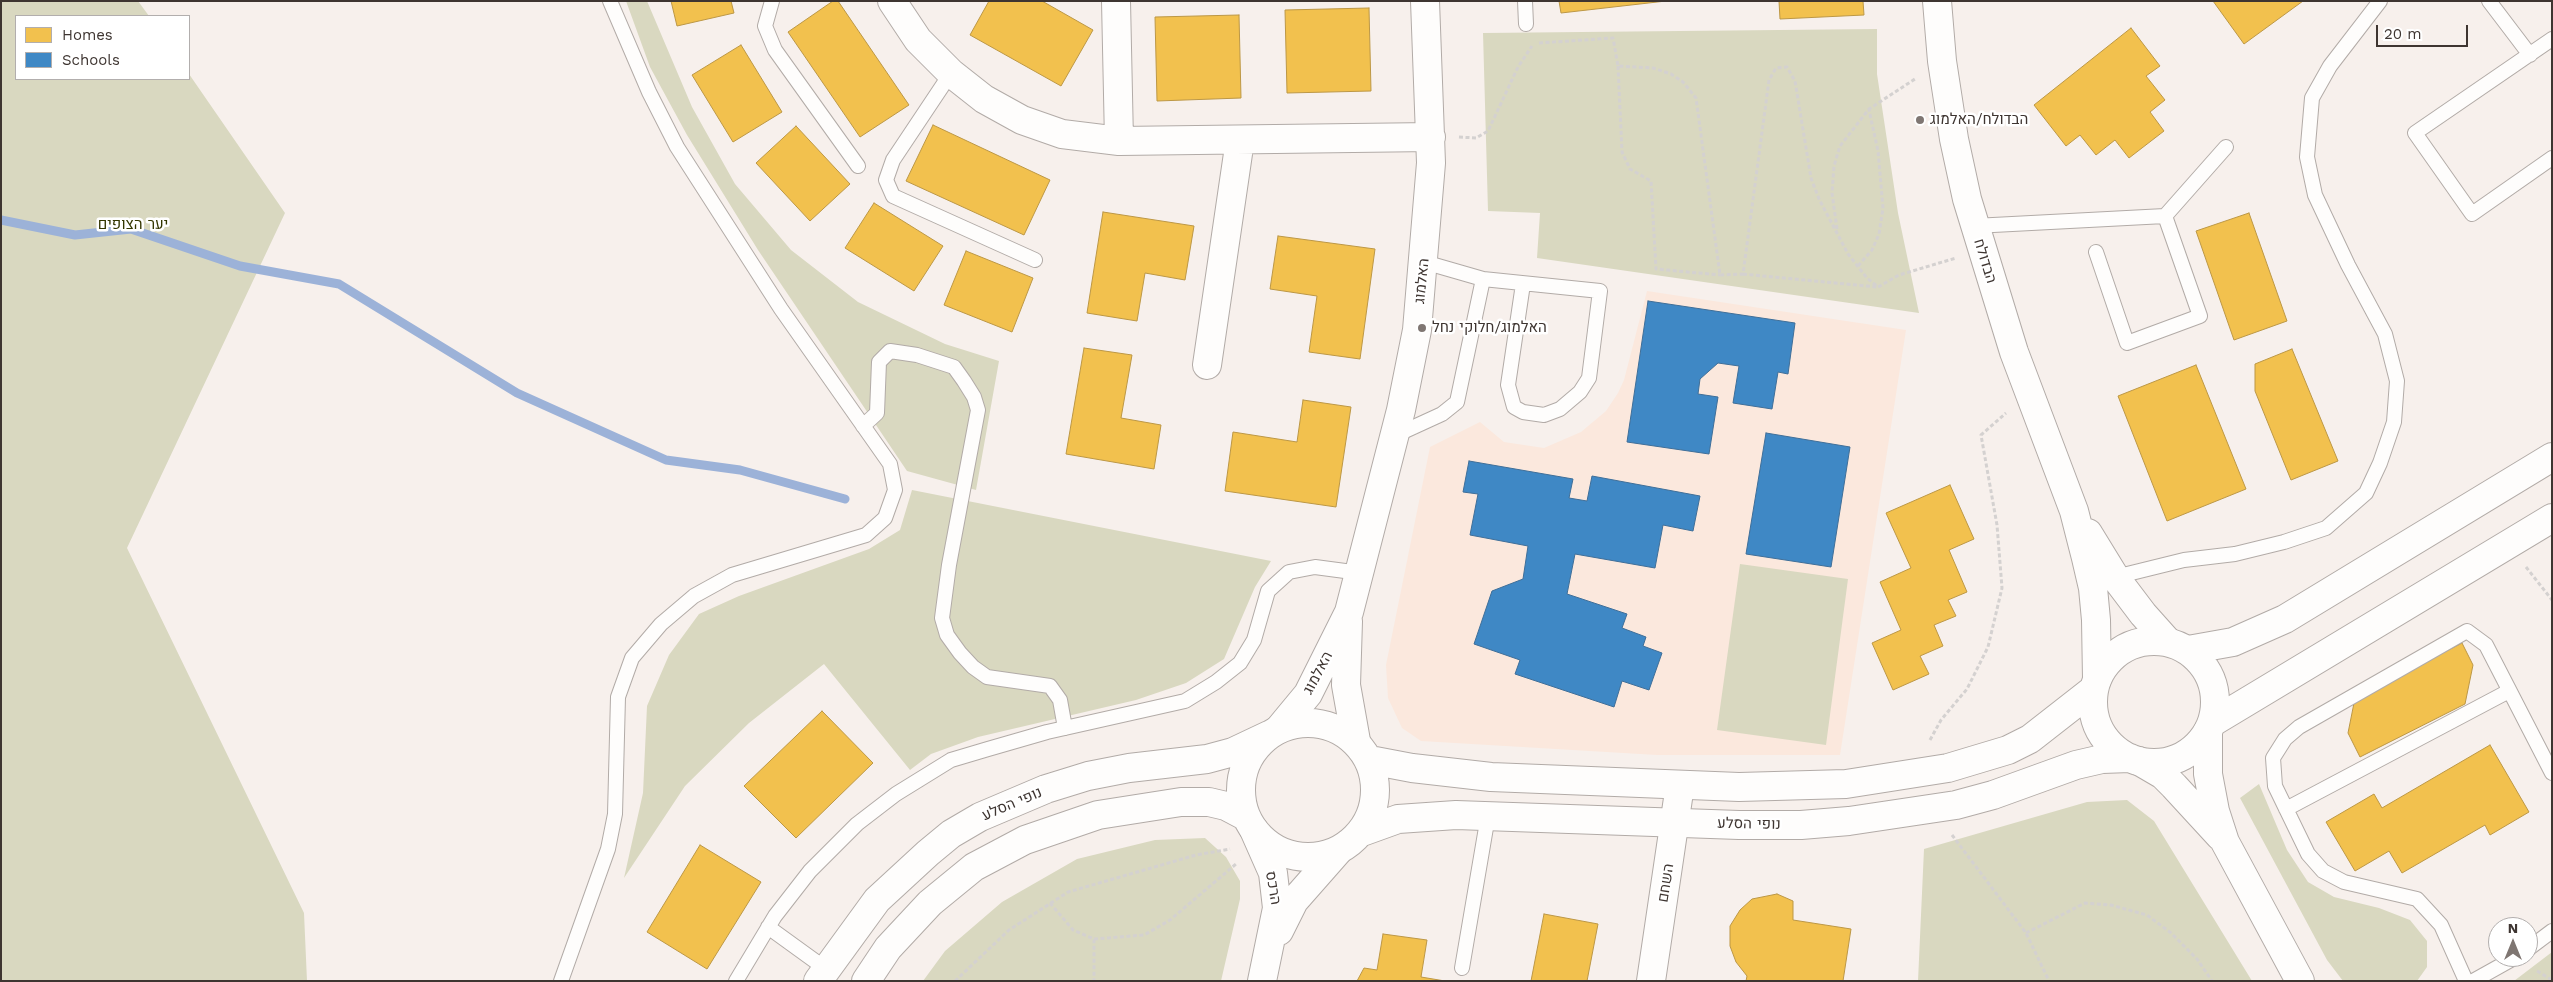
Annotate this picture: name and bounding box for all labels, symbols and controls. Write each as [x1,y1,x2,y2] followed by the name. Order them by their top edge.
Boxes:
[15,15,190,80] legend
[2378,15,2470,47] scale bar
[2384,25,2422,43] text: 20 m
[62,26,113,44] text: Homes
[62,51,120,69] text: Schools
[1930,111,2028,129] place label: הבדולח/האלמוג
[1914,114,1926,126] marker: הבדולח/האלמוג
[98,216,168,234] park label: יער הצופים
[1970,236,2000,286] street label: הבדולח
[1411,257,1433,305] street label: האלמוג
[1432,319,1547,337] place label: האלמוג/חלוקי נחל
[1416,322,1428,334] marker: האלמוג/חלוקי נחל
[1299,649,1337,697] street label: האלמוג
[979,783,1045,825] street label: נופי הסלע
[1717,814,1781,834] street label: נופי הסלע
[1654,862,1678,904] street label: השחם
[1261,870,1285,906] street label: הרכס
[2488,917,2538,967] north arrow
[2508,920,2518,936] text: N

